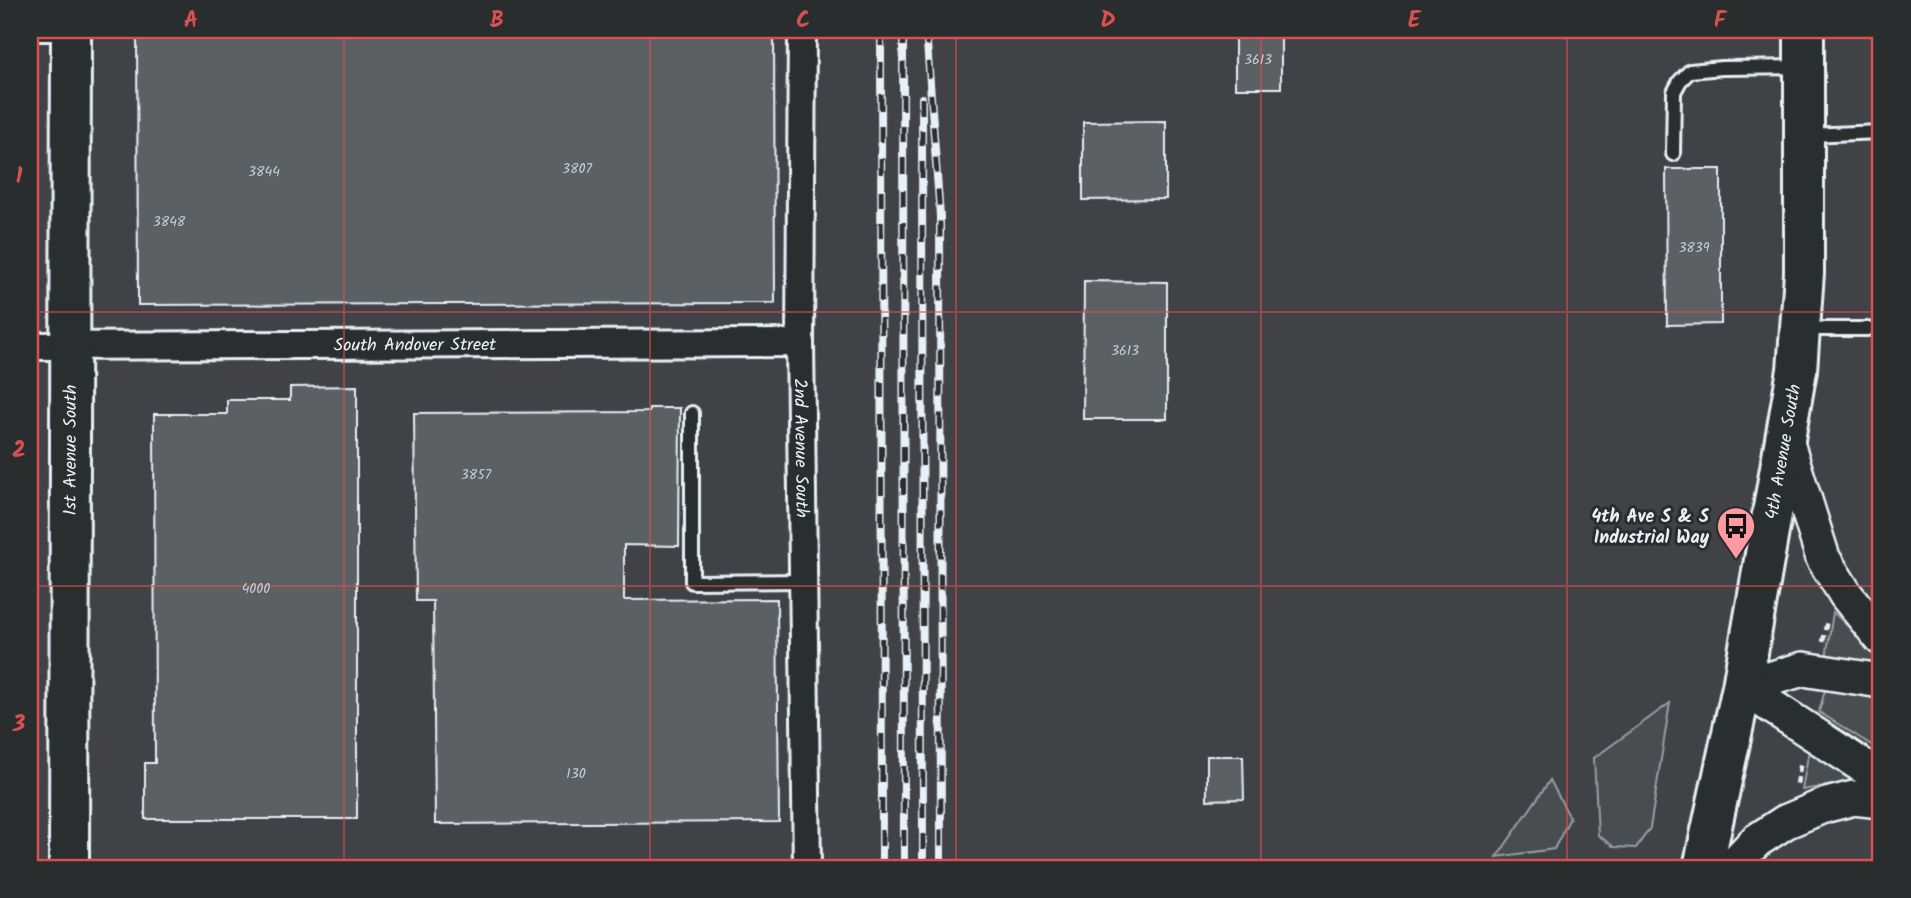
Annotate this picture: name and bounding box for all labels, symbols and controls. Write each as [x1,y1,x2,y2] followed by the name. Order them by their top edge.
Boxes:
[184,3,198,39] text: A
[490,3,504,39] text: B
[796,3,810,39] text: C
[1100,3,1116,39] text: D
[1408,3,1422,39] text: E
[1714,3,1728,39] text: F
[1244,49,1272,71] house number: 3613
[562,158,592,180] house number: 3807
[16,159,23,195] text: 1
[248,161,280,183] house number: 3844
[153,211,186,233] house number: 3848
[1678,237,1710,259] house number: 3839
[334,331,497,361] street label: South Andover Street
[1111,340,1139,362] house number: 3613
[784,378,815,518] street label: 2nd Avenue South
[1758,382,1810,522] street label: 4th Avenue South
[57,385,86,515] street label: 1st Avenue South
[12,433,26,469] text: 2
[461,464,492,486] house number: 3857
[1591,503,1710,553] place label: 4th Ave S & S Industrial Way
[1715,505,1757,560] bus stop icon: 4th Ave S & S Industrial Way
[242,578,270,600] house number: 4000
[12,707,26,743] text: 3
[566,763,586,785] house number: 130

